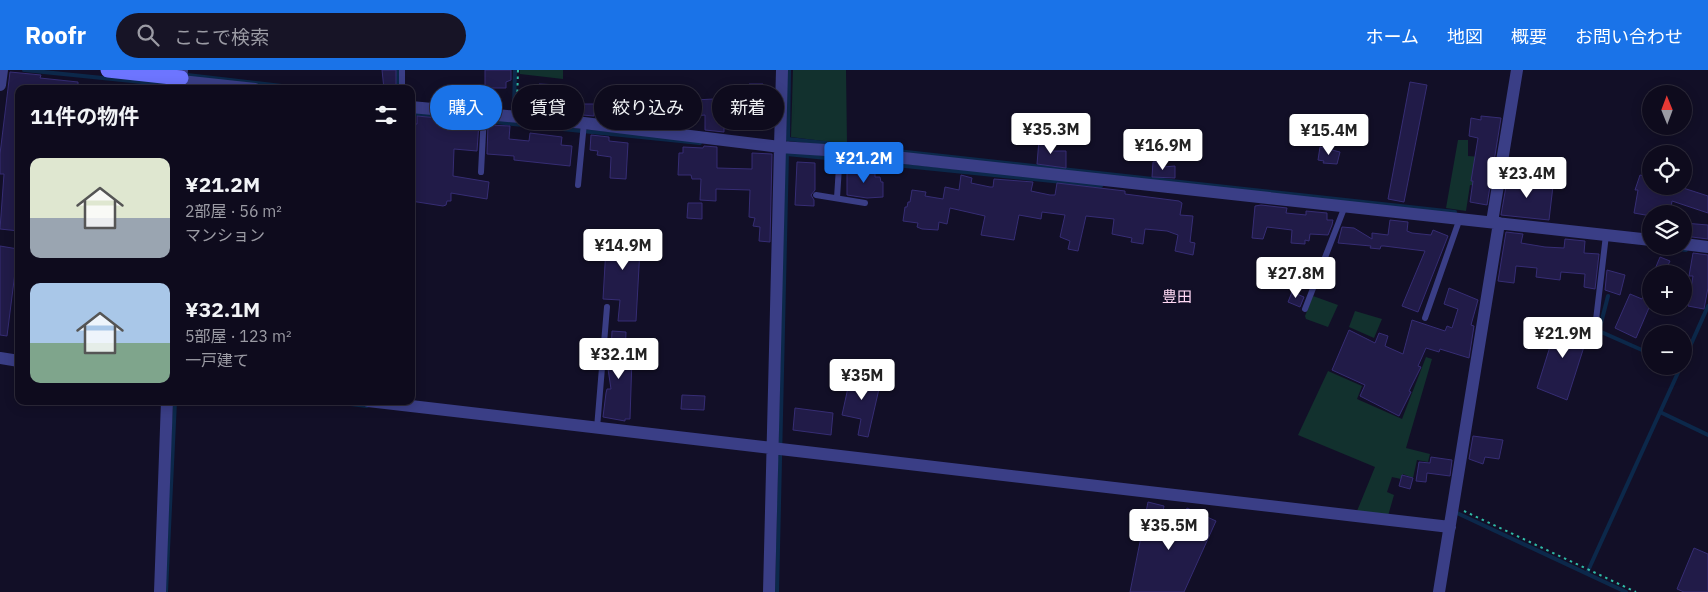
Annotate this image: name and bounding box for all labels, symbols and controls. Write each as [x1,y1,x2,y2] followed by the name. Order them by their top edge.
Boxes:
[116,13,466,58] search box
[25,19,86,51] text: Roofr
[134,21,162,49] icon: search
[174,25,269,49] text: ここで検索
[1366,25,1419,48] text: ホーム
[1447,25,1483,48] text: 地図
[1511,25,1547,48] text: 概要
[1575,25,1683,48] text: お問い合わせ
[430,85,502,130] chip: 購入
[512,85,584,130] chip: 賃貸
[594,85,702,130] chip: 絞り込み
[712,85,784,130] chip: 新着
[1642,85,1692,135] north arrow
[1642,85,1692,375] map controls
[372,101,400,129] icon: filters
[30,102,139,130] text: 11件の物件
[1010,112,1092,155] pin: ¥35.3M
[1288,114,1370,156] pin: ¥15.4M
[1022,119,1080,139] text: ¥35.3M
[1300,120,1358,140] text: ¥15.4M
[1122,128,1204,171] pin: ¥16.9M
[1134,135,1192,155] text: ¥16.9M
[823,142,905,184] pin: ¥21.2M
[1642,145,1692,195] button: locate
[835,148,893,168] text: ¥21.2M
[1486,156,1568,199] pin: ¥23.4M
[1498,163,1556,183] text: ¥23.4M
[185,170,260,198] text: ¥21.2M
[70,178,130,238] icon: home
[185,201,282,221] text: 2部屋 · 56 m²
[1642,205,1692,255] button: layers
[185,225,265,245] text: マンション
[582,228,664,271] pin: ¥14.9M
[594,235,652,255] text: ¥14.9M
[1255,256,1337,299] pin: ¥27.8M
[1267,263,1325,283] text: ¥27.8M
[1642,265,1692,315] button: +
[1162,287,1192,306] district label: 豊田
[185,295,260,323] text: ¥32.1M
[70,303,130,363] icon: home
[1522,316,1604,359] pin: ¥21.9M
[1534,323,1592,343] text: ¥21.9M
[1642,325,1692,375] button: −
[185,326,291,346] text: 5部屋 · 123 m²
[578,338,660,380] pin: ¥32.1M
[590,344,648,364] text: ¥32.1M
[185,350,249,370] text: 一戸建て
[832,358,892,401] pin: ¥35M
[841,365,883,385] text: ¥35M
[1128,508,1210,551] pin: ¥35.5M
[1140,515,1198,535] text: ¥35.5M

